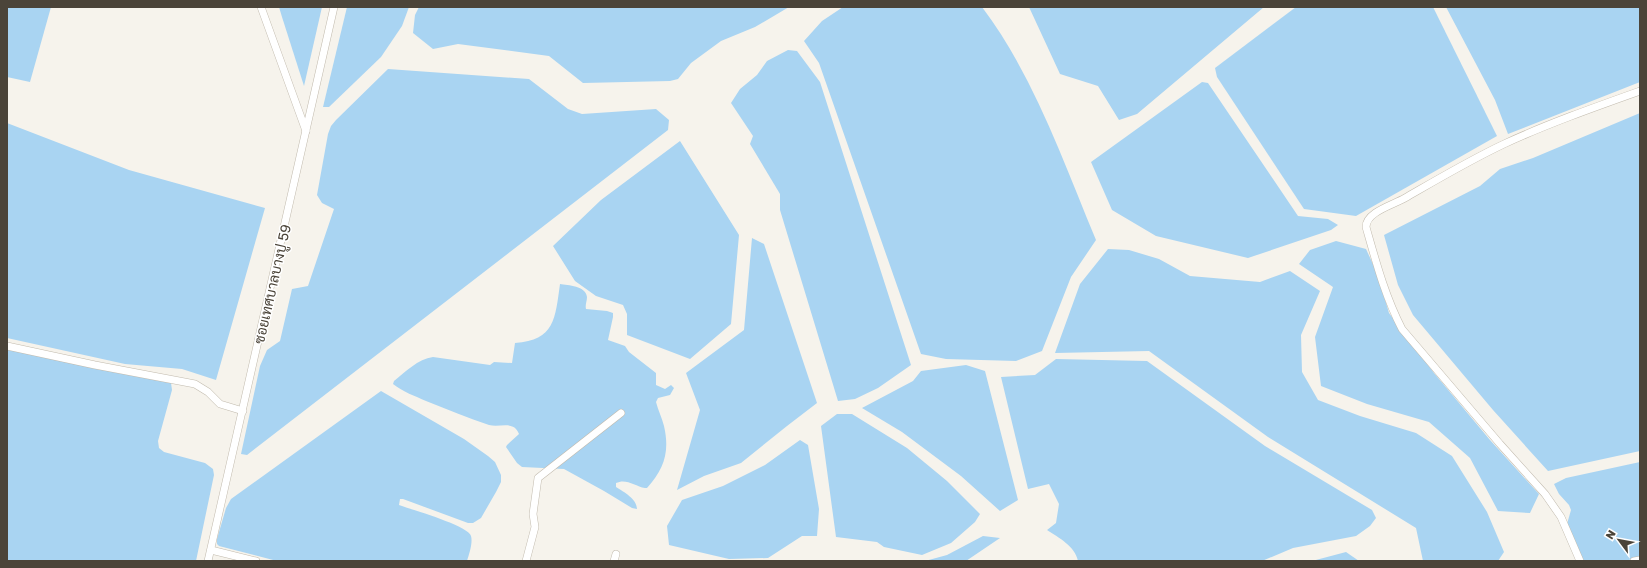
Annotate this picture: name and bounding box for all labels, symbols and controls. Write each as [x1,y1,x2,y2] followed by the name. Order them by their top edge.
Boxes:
[250,223,296,346] street label: ซอยเทศบาลบางปู 59
[1599,520,1639,560] north arrow
[1602,527,1618,541] text: N

